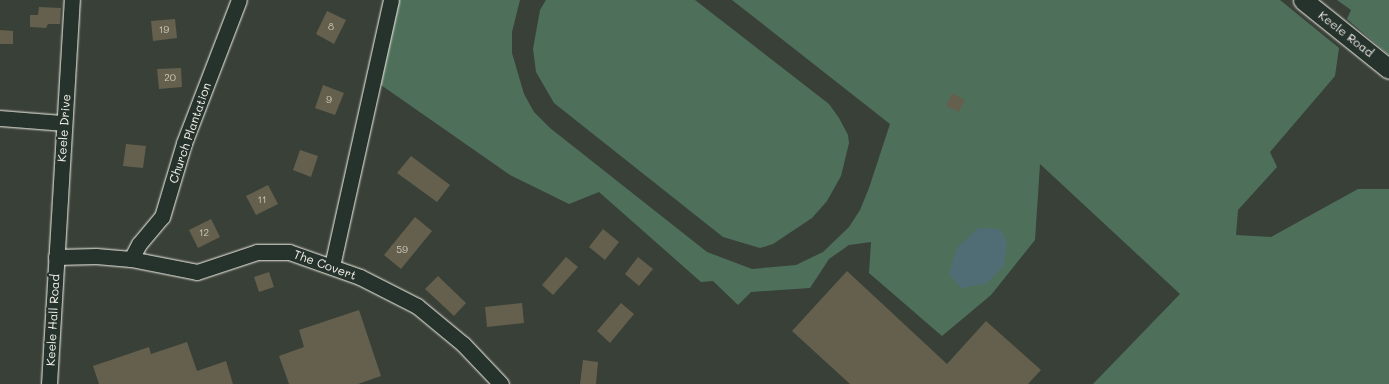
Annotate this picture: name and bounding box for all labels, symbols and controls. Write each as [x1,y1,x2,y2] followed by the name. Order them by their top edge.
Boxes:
[1315,8,1377,60] street label: Keele Road
[328,21,334,33] house number: 8
[159,24,169,36] house number: 19
[164,72,176,84] house number: 20
[166,81,214,185] street label: Church Plantation
[54,94,74,162] street label: Keele Drive
[326,94,332,106] house number: 9
[258,194,266,206] house number: 11
[199,227,209,239] house number: 12
[396,244,408,256] house number: 59
[292,247,358,283] street label: The Covert
[43,274,63,366] street label: Keele Hall Road

